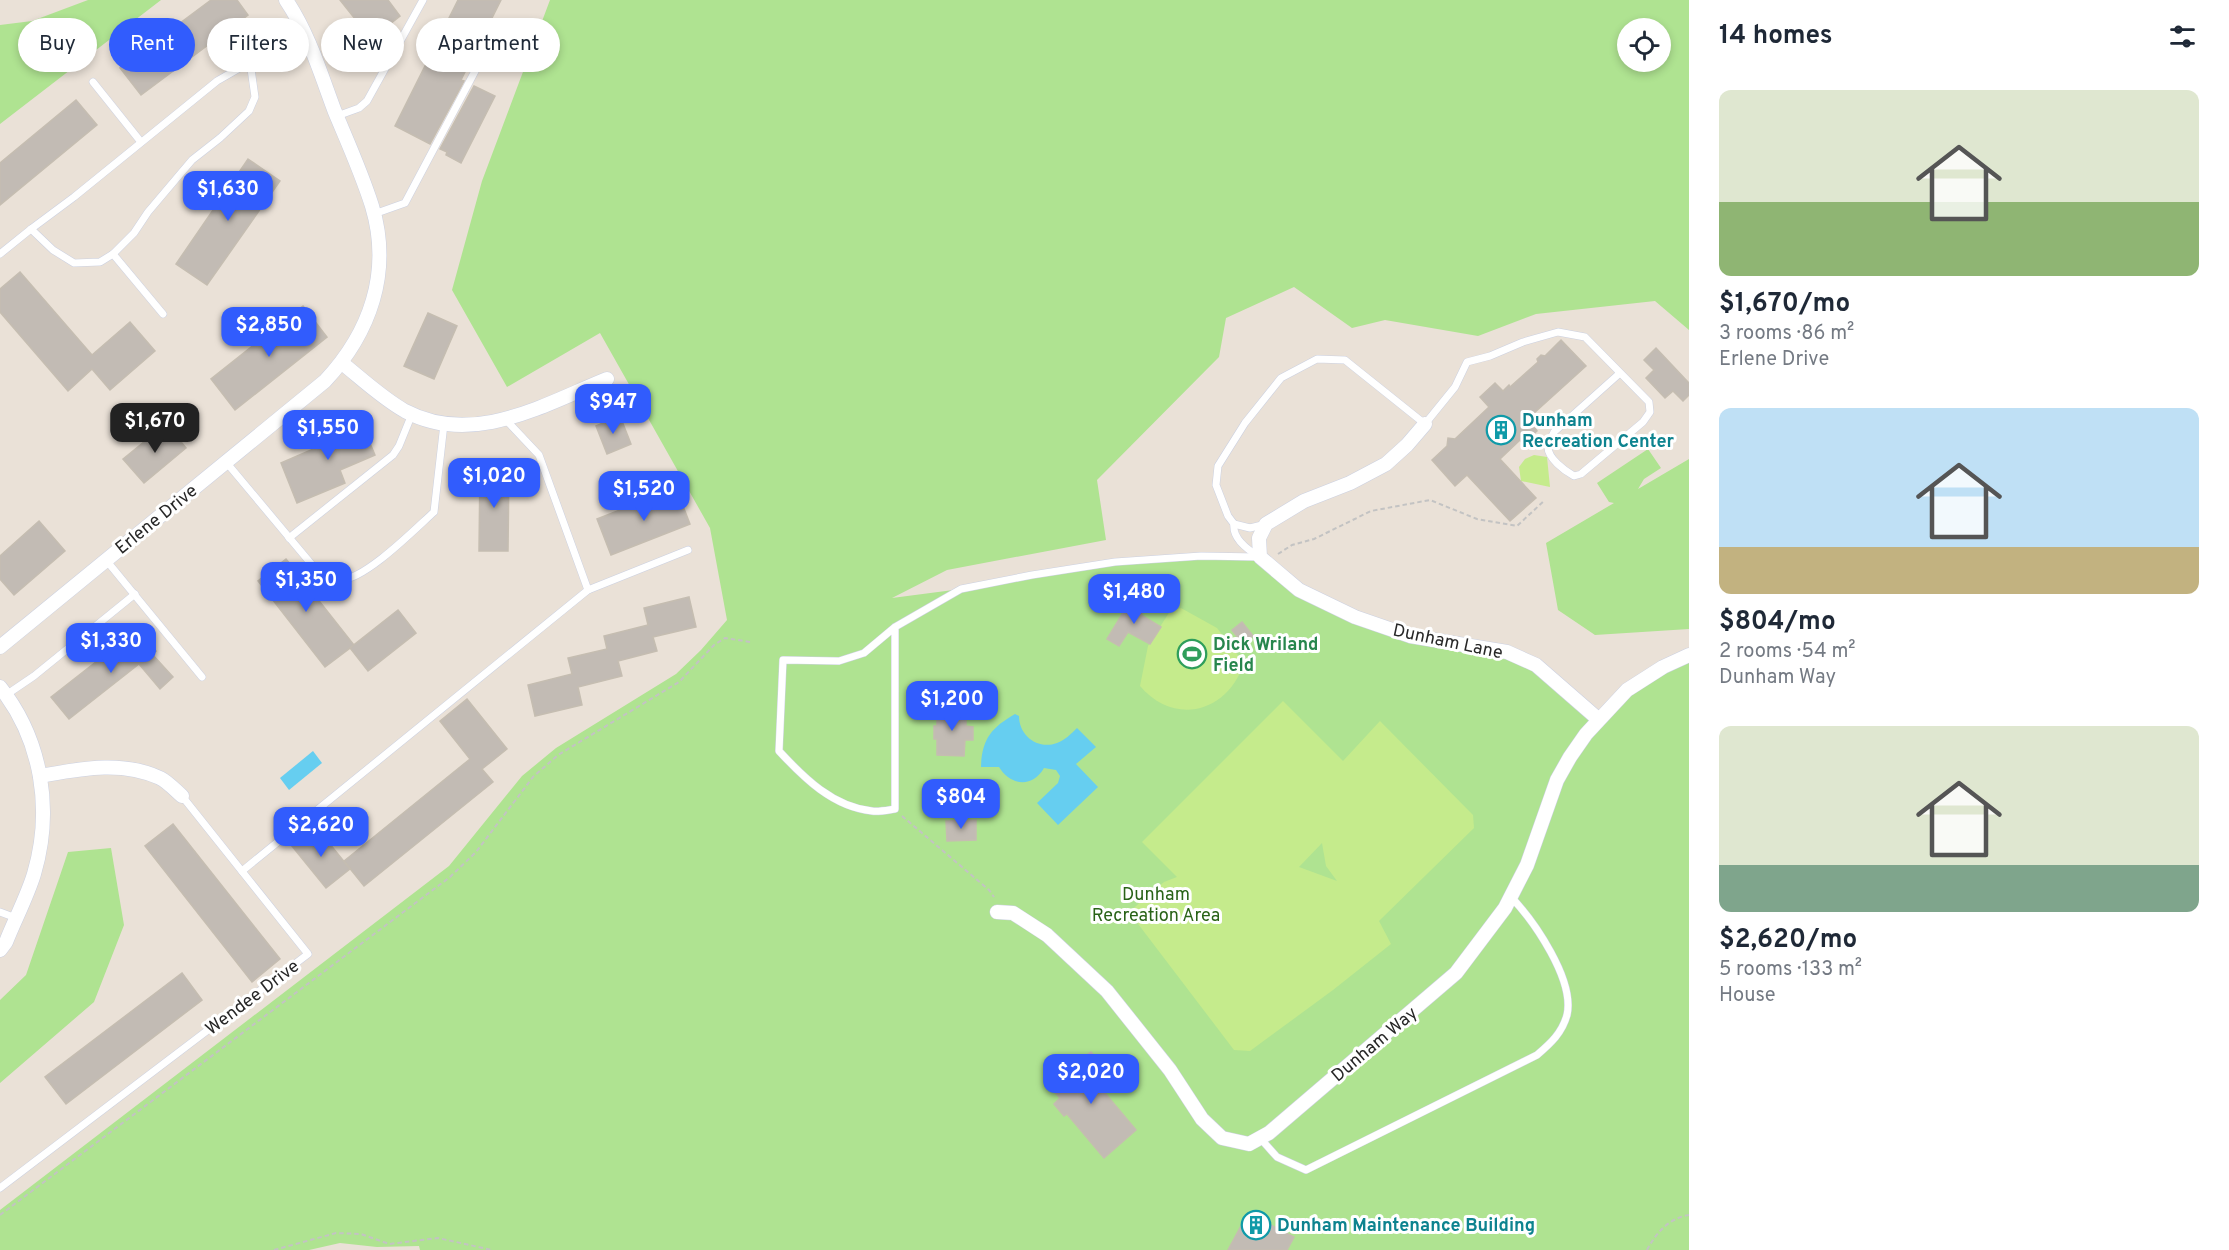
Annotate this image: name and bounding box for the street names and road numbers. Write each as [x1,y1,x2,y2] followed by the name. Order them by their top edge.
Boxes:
[111,480,203,560] street label: Erlene Drive
[1391,620,1505,665] street label: Dunham Lane
[201,955,304,1041] street label: Wendee Drive
[1327,1002,1423,1088] street label: Dunham Way

